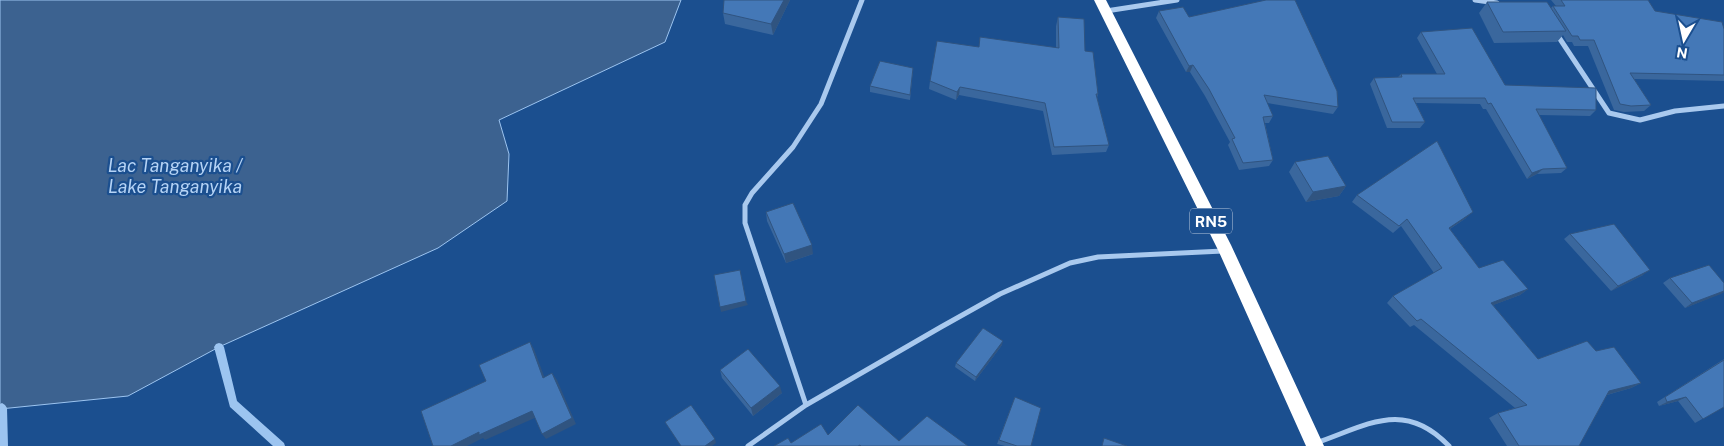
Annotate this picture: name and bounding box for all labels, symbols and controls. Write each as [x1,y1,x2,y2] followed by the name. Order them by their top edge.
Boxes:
[1659,15,1709,65] north arrow
[1675,44,1689,62] text: N
[108,155,243,197] water label: Lac Tanganyika / Lake Tanganyika
[1190,208,1232,234] road number: RN5

